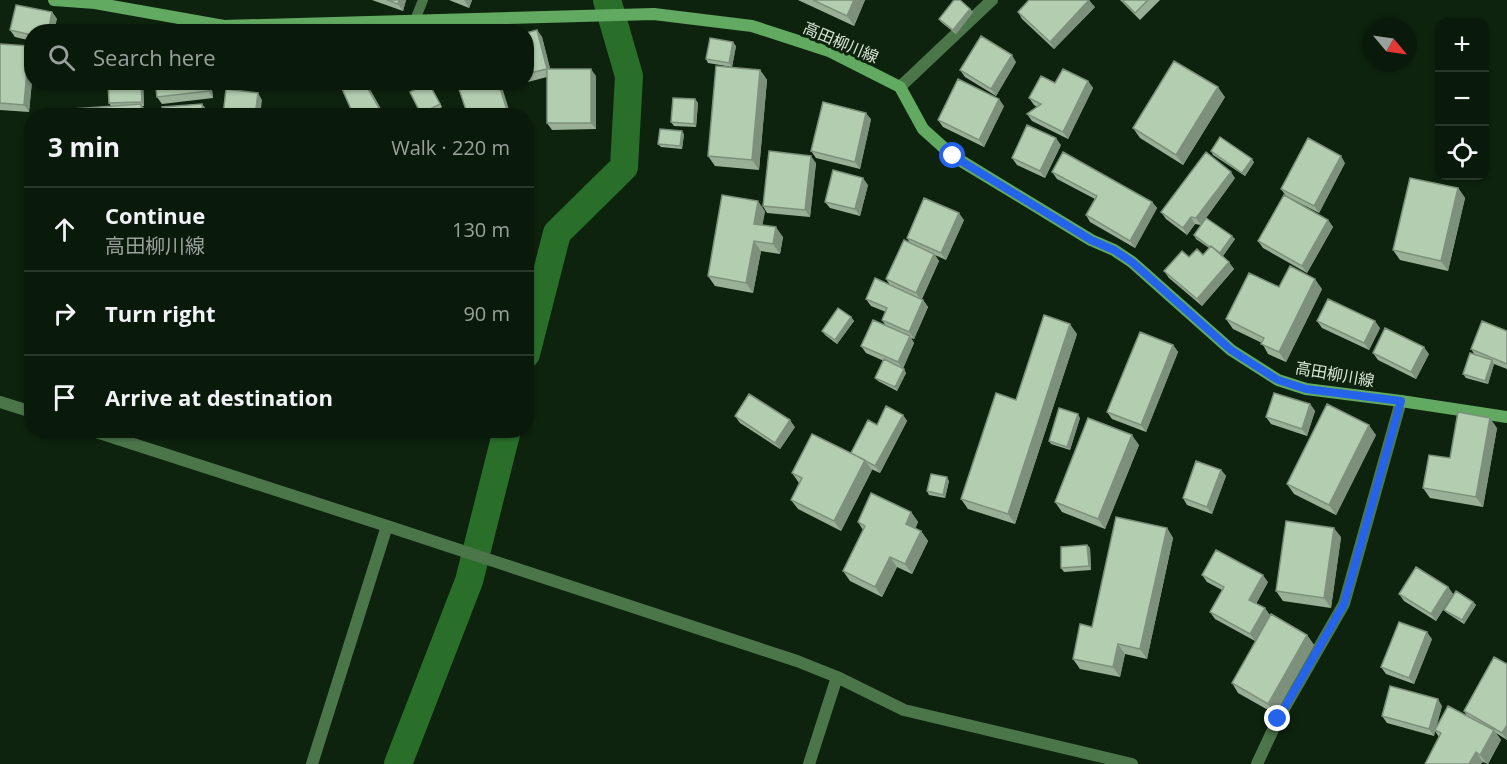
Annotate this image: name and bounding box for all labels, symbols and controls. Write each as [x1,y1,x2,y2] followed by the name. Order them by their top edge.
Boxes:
[800,16,882,68] street label: 高田柳川線
[1363,18,1417,72] north arrow
[1435,18,1489,180] map controls
[1435,18,1489,72] button: +
[24,24,534,90] search box
[45,41,78,74] icon: search
[93,42,216,72] text: Search here
[1435,72,1489,126] button: −
[1435,126,1489,180] button: locate
[48,129,120,165] text: 3 min
[391,134,510,161] text: Walk · 220 m
[939,142,965,168] route start
[105,200,205,230] text: Continue
[48,213,81,246] icon: ahead
[452,216,510,243] text: 130 m
[105,232,205,259] text: 高田柳川線
[48,297,81,330] icon: right
[105,298,216,328] text: Turn right
[463,300,510,327] text: 90 m
[1294,356,1376,392] street label: 高田柳川線
[48,381,81,414] icon: arrive
[105,382,333,412] text: Arrive at destination
[1264,705,1290,731] route end

